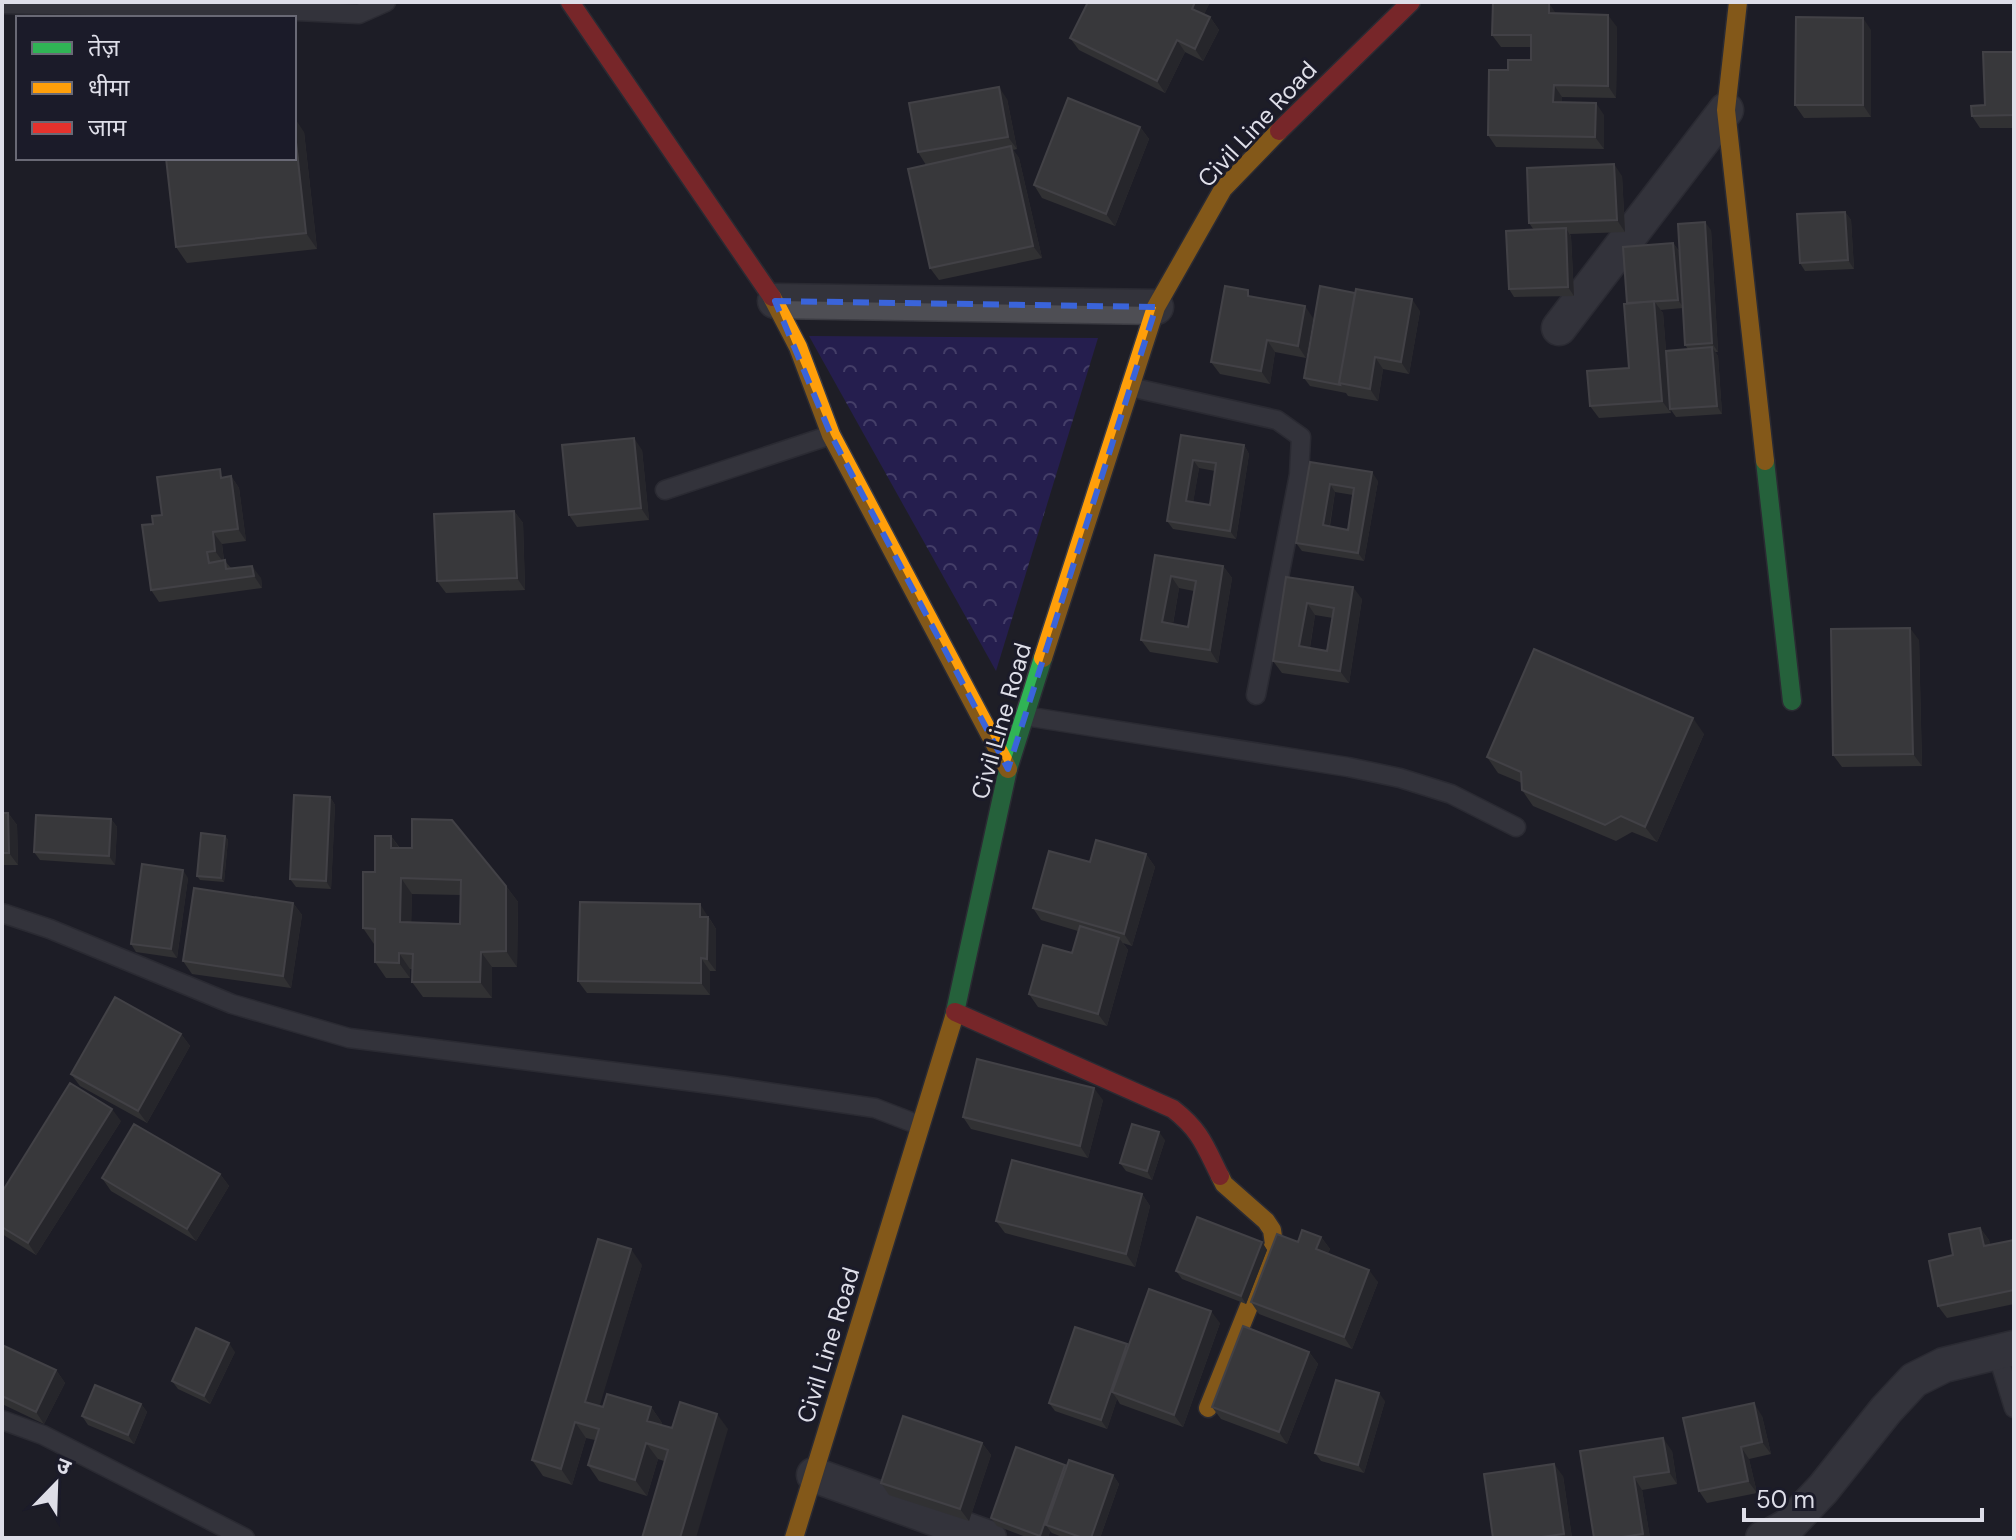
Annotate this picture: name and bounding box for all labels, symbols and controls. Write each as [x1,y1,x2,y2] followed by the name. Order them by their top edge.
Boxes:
[16,16,296,160] legend
[88,32,121,63] text: तेज़
[1191,54,1323,194] street label: Civil Line Road
[88,72,130,103] text: धीमा
[88,112,127,143] text: जाम
[964,639,1038,803] street label: Civil Line Road
[790,1263,866,1427] street label: Civil Line Road
[16,1444,96,1524] north arrow
[52,1450,76,1482] text: उ
[1744,1472,1982,1522] scale bar
[1756,1484,1815,1515] text: 50 m

